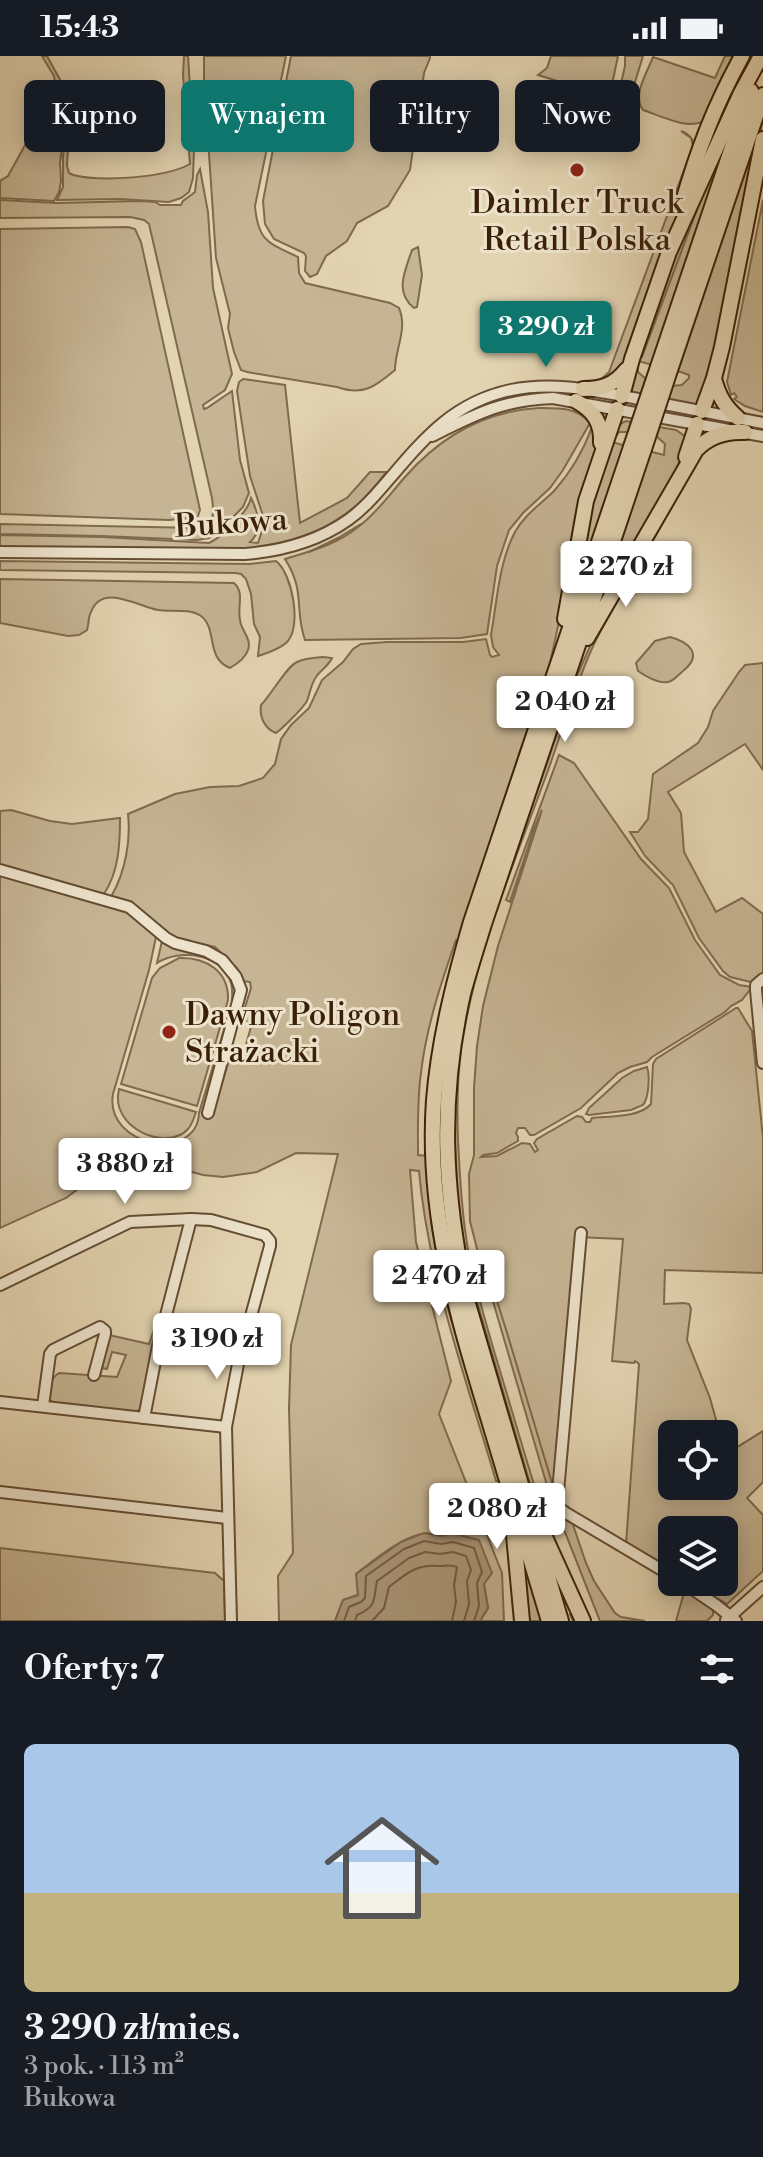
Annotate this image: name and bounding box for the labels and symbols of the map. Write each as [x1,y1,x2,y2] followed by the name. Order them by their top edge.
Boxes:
[568,161,586,179] marker: Daimler Truck Retail Polska
[471,183,686,260] place label: Daimler Truck Retail Polska
[463,301,629,369] pin: 3 290 zł
[172,499,290,547] street label: Bukowa
[543,541,709,609] pin: 2 270 zł
[482,676,648,744] pin: 2 040 zł
[185,995,400,1072] place label: Dawny Poligon Strażacki
[160,1023,178,1041] marker: Dawny Poligon Strażacki
[42,1138,208,1206] pin: 3 880 zł
[356,1250,522,1318] pin: 2 470 zł
[134,1313,300,1381] pin: 3 190 zł
[414,1483,580,1551] pin: 2 080 zł

